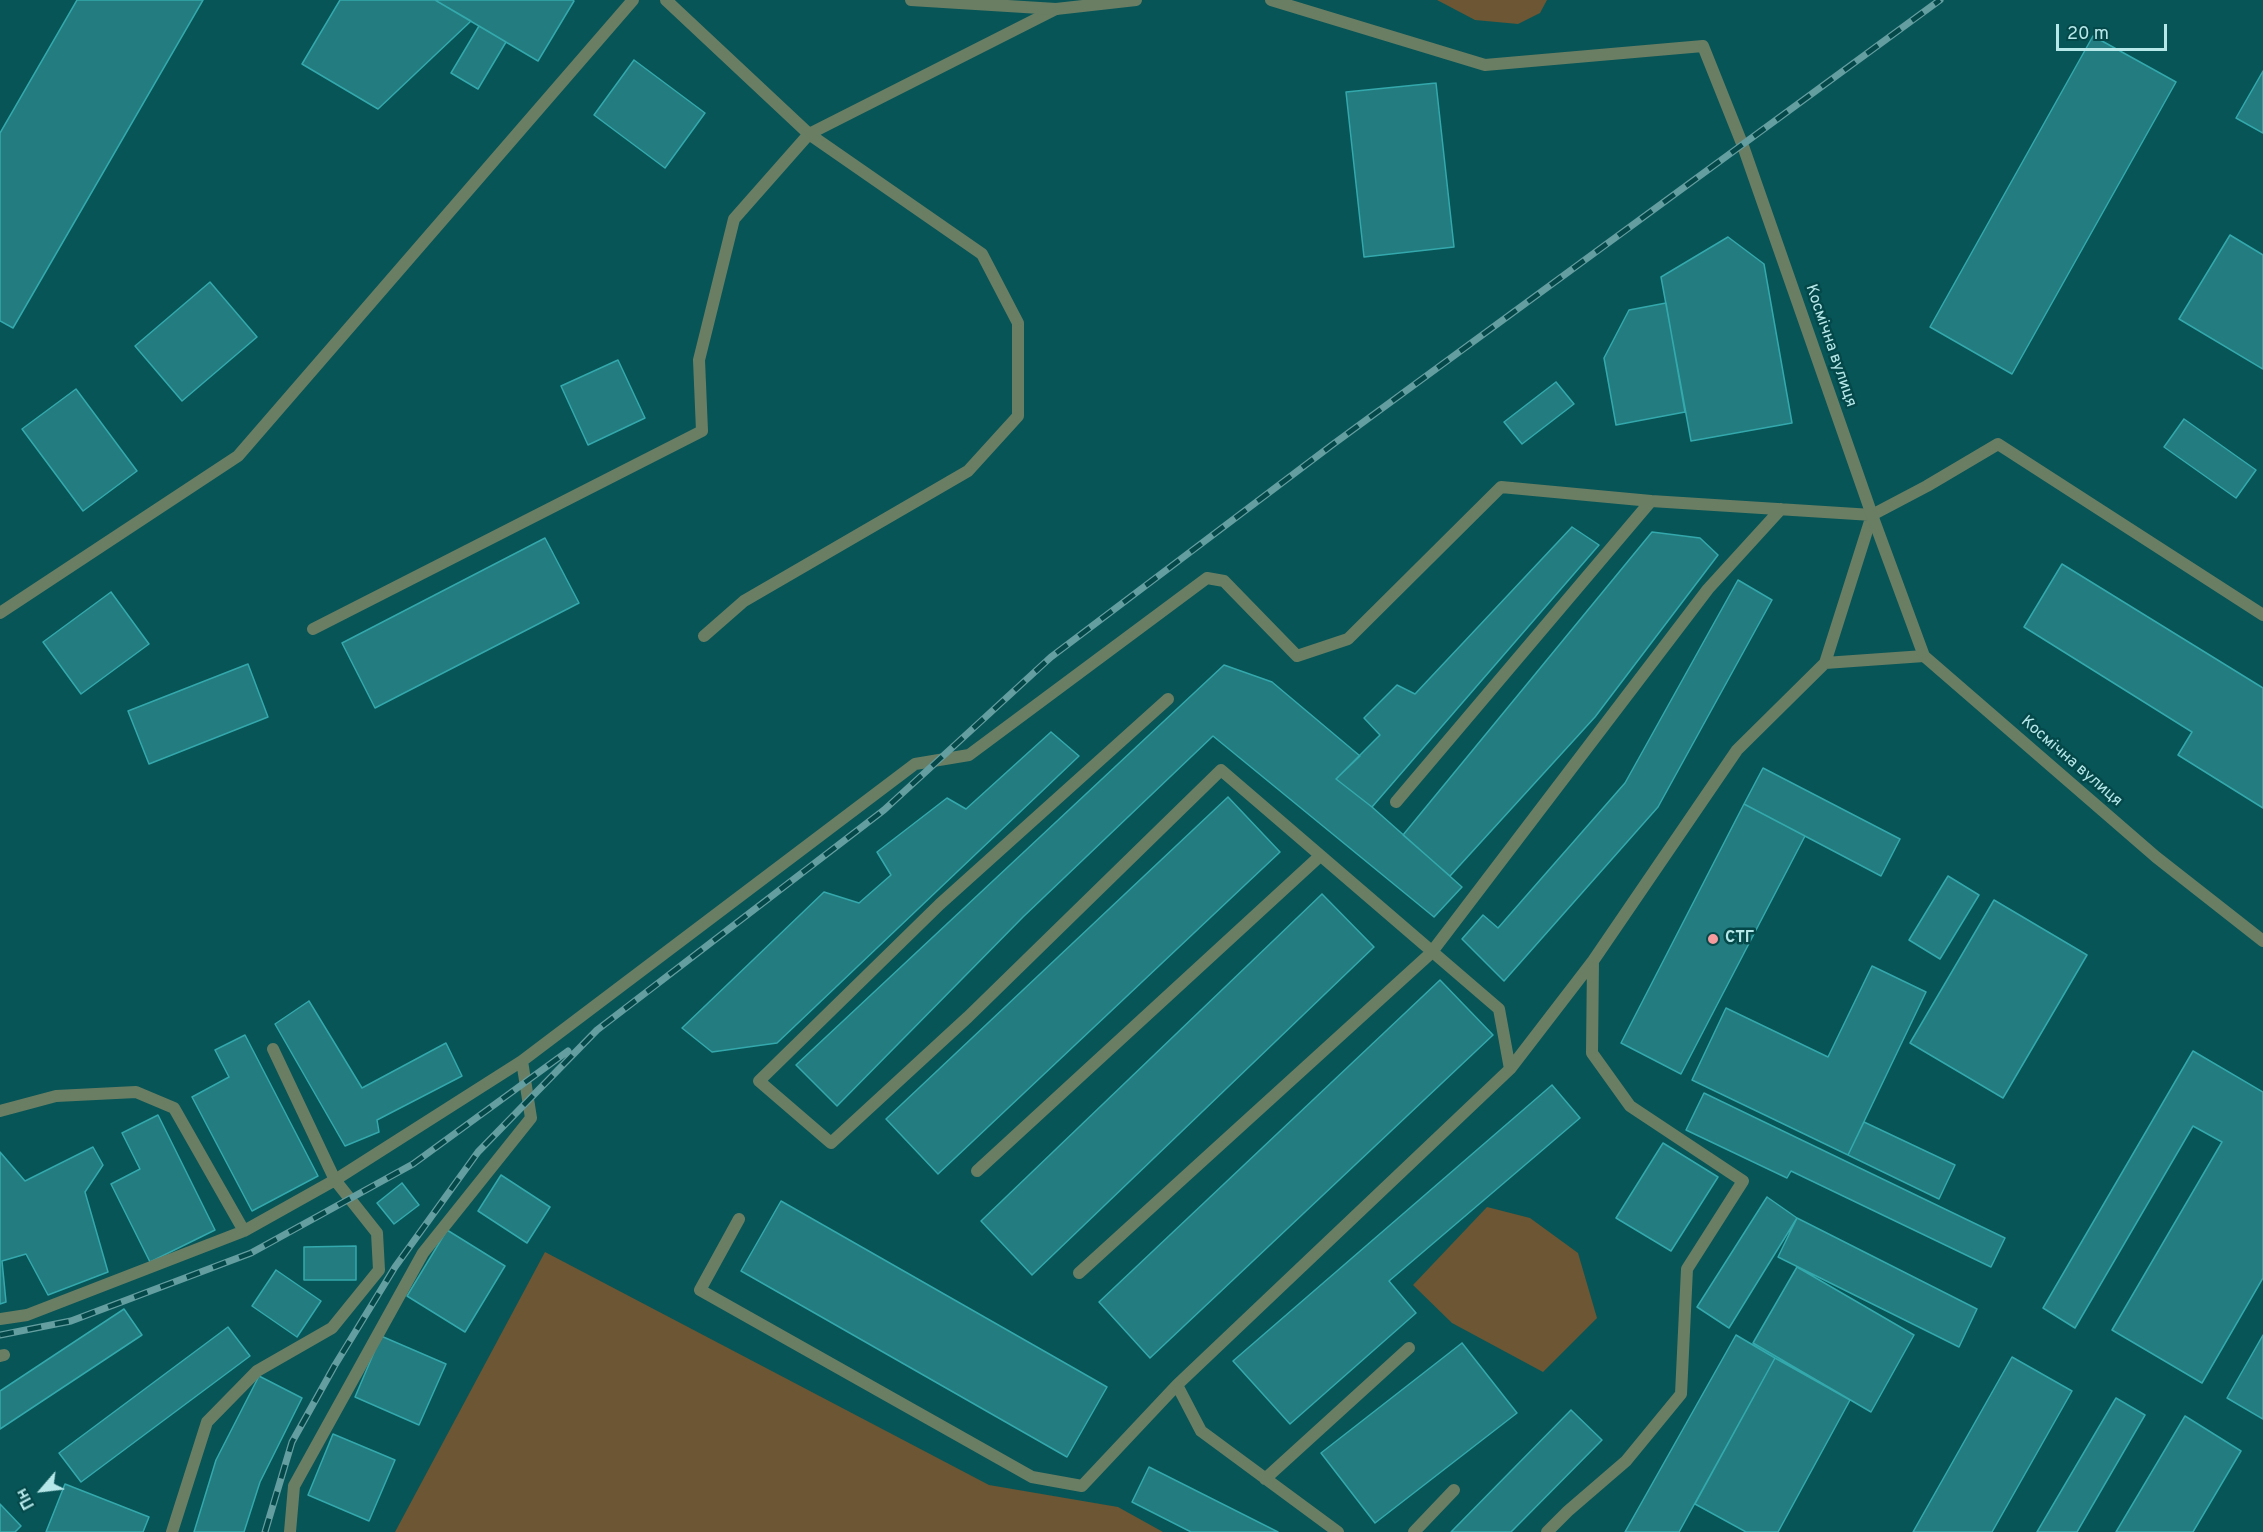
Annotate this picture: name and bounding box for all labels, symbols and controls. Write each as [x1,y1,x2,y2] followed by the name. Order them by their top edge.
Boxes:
[2059,12,2170,50] scale bar
[2067,23,2109,46] text: 20 m
[1800,282,1860,410] street label: Космічна вулиця
[2016,713,2126,811] street label: Космічна вулиця
[1725,929,1754,949] place label: СТГ
[1706,932,1720,946] marker: СТГ
[12,1460,72,1520] north arrow
[12,1484,40,1513] text: Пн

